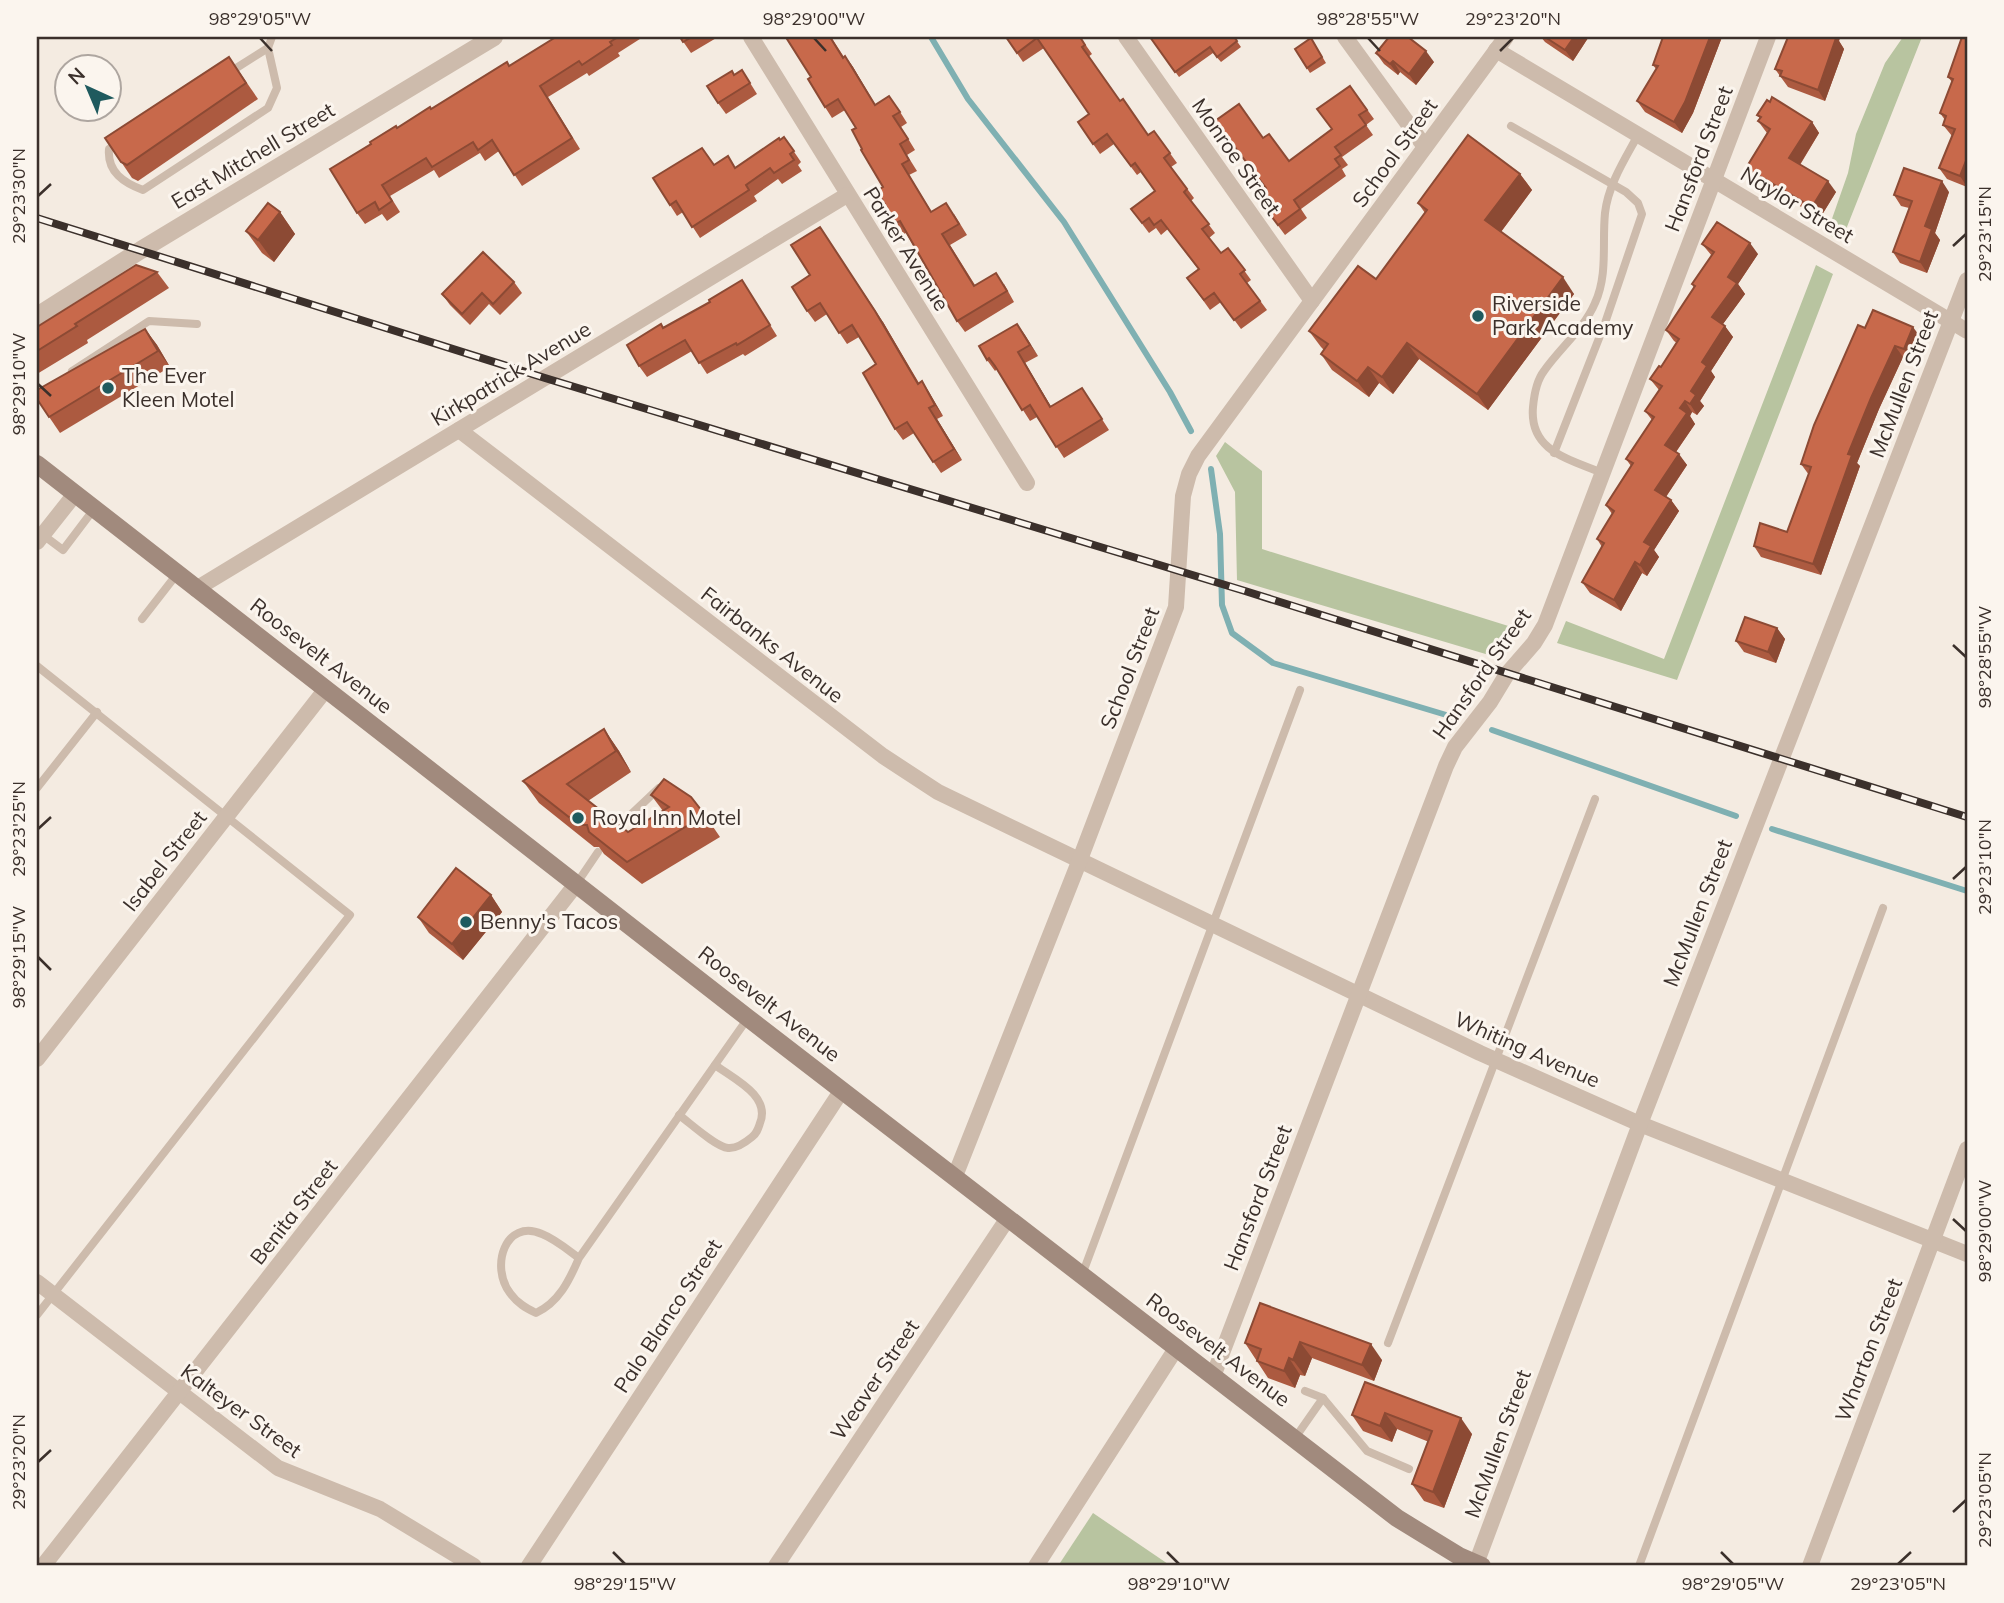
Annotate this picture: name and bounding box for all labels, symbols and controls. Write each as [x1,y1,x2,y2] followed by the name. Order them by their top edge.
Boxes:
[209,7,311,30] text: 98°29'05"W
[763,7,865,30] text: 98°29'00"W
[1317,7,1419,30] text: 98°28'55"W
[1465,7,1561,30] text: 29°23'20"N
[52,52,122,122] north arrow
[63,62,90,89] text: N
[1658,82,1738,235] street label: Hansford Street
[1187,93,1287,220] street label: Monroe Street
[1346,93,1442,212] street label: School Street
[166,96,339,214] street label: East Mitchell Street
[7,148,30,244] text: 29°23'30"N
[1736,160,1859,248] street label: Naylor Street
[858,182,955,315] street label: Parker Avenue
[1973,186,1996,282] text: 29°23'15"N
[1492,290,1633,340] place label: Riverside Park Academy
[1863,306,1943,461] street label: McMullen Street
[1470,308,1486,324] marker: Riverside Park Academy
[426,315,595,431] street label: Kirkpatrick Avenue
[7,333,30,435] text: 98°29'10"W
[122,362,235,412] place label: The Ever Kleen Motel
[100,380,116,396] marker: The Ever Kleen Motel
[696,580,849,708] street label: Fairbanks Avenue
[245,592,398,719] street label: Roosevelt Avenue
[1094,603,1164,732] street label: School Street
[1426,603,1536,744] street label: Hansford Street
[1973,606,1996,708] text: 98°28'55"W
[7,781,30,877] text: 29°23'25"N
[592,804,741,830] place label: Royal Inn Motel
[117,805,212,916] street label: Isabel Street
[570,810,586,826] marker: Royal Inn Motel
[1973,819,1996,915] text: 29°23'10"N
[1657,835,1737,990] street label: McMullen Street
[7,906,30,1008] text: 98°29'15"W
[480,908,618,934] place label: Benny's Tacos
[458,914,474,930] marker: Benny's Tacos
[693,940,846,1067] street label: Roosevelt Avenue
[1451,1005,1604,1093] street label: Whiting Avenue
[1217,1121,1297,1274] street label: Hansford Street
[244,1154,342,1269] street label: Benita Street
[1973,1180,1996,1282] text: 98°29'00"W
[608,1234,727,1397] street label: Palo Blanco Street
[1829,1274,1907,1425] street label: Wharton Street
[1142,1287,1296,1412] street label: Roosevelt Avenue
[824,1314,924,1445] street label: Weaver Street
[176,1358,307,1463] street label: Kalteyer Street
[1458,1366,1536,1521] street label: McMullen Street
[7,1414,30,1510] text: 29°23'20"N
[1973,1452,1996,1548] text: 29°23'05"N
[574,1572,676,1595] text: 98°29'15"W
[1128,1572,1230,1595] text: 98°29'10"W
[1682,1572,1784,1595] text: 98°29'05"W
[1850,1572,1946,1595] text: 29°23'05"N

